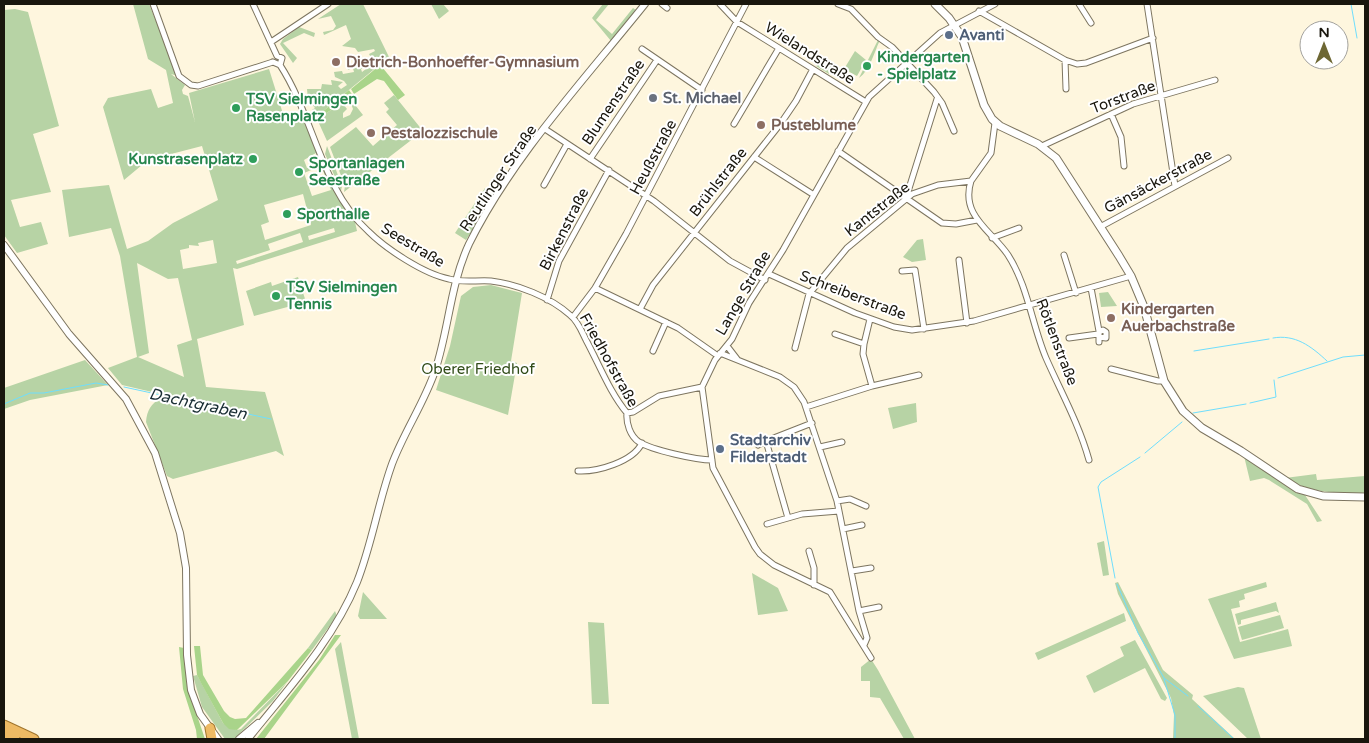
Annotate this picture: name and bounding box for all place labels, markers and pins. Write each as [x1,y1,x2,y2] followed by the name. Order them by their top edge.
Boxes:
[959,26,1004,44] place label: Avanti
[943,29,955,41] marker: Avanti
[877,48,970,84] place label: Kindergarten - Spielplatz
[346,53,579,72] place label: Dietrich-Bonhoeffer-Gymnasium
[330,56,342,68] marker: Dietrich-Bonhoeffer-Gymnasium
[861,60,873,72] marker: Kindergarten - Spielplatz
[663,89,741,107] place label: St. Michael
[245,90,357,126] place label: TSV Sielmingen Rasenplatz
[647,92,659,104] marker: St. Michael
[230,102,242,114] marker: TSV Sielmingen Rasenplatz
[771,116,856,134] place label: Pusteblume
[755,119,767,131] marker: Pusteblume
[381,124,498,142] place label: Pestalozzischule
[365,127,377,139] marker: Pestalozzischule
[128,150,244,169] place label: Kunstrasenplatz
[247,153,259,165] marker: Kunstrasenplatz
[309,154,405,189] place label: Sportanlagen Seestraße
[293,166,305,178] marker: Sportanlagen Seestraße
[297,205,370,224] place label: Sporthalle
[281,208,293,220] marker: Sporthalle
[285,278,397,313] place label: TSV Sielmingen Tennis
[270,290,282,302] marker: TSV Sielmingen Tennis
[1121,300,1236,335] place label: Kindergarten Auerbachstraße
[1105,312,1117,324] marker: Kindergarten Auerbachstraße
[730,431,811,466] place label: Stadtarchiv Filderstadt
[714,443,726,455] marker: Stadtarchiv Filderstadt

